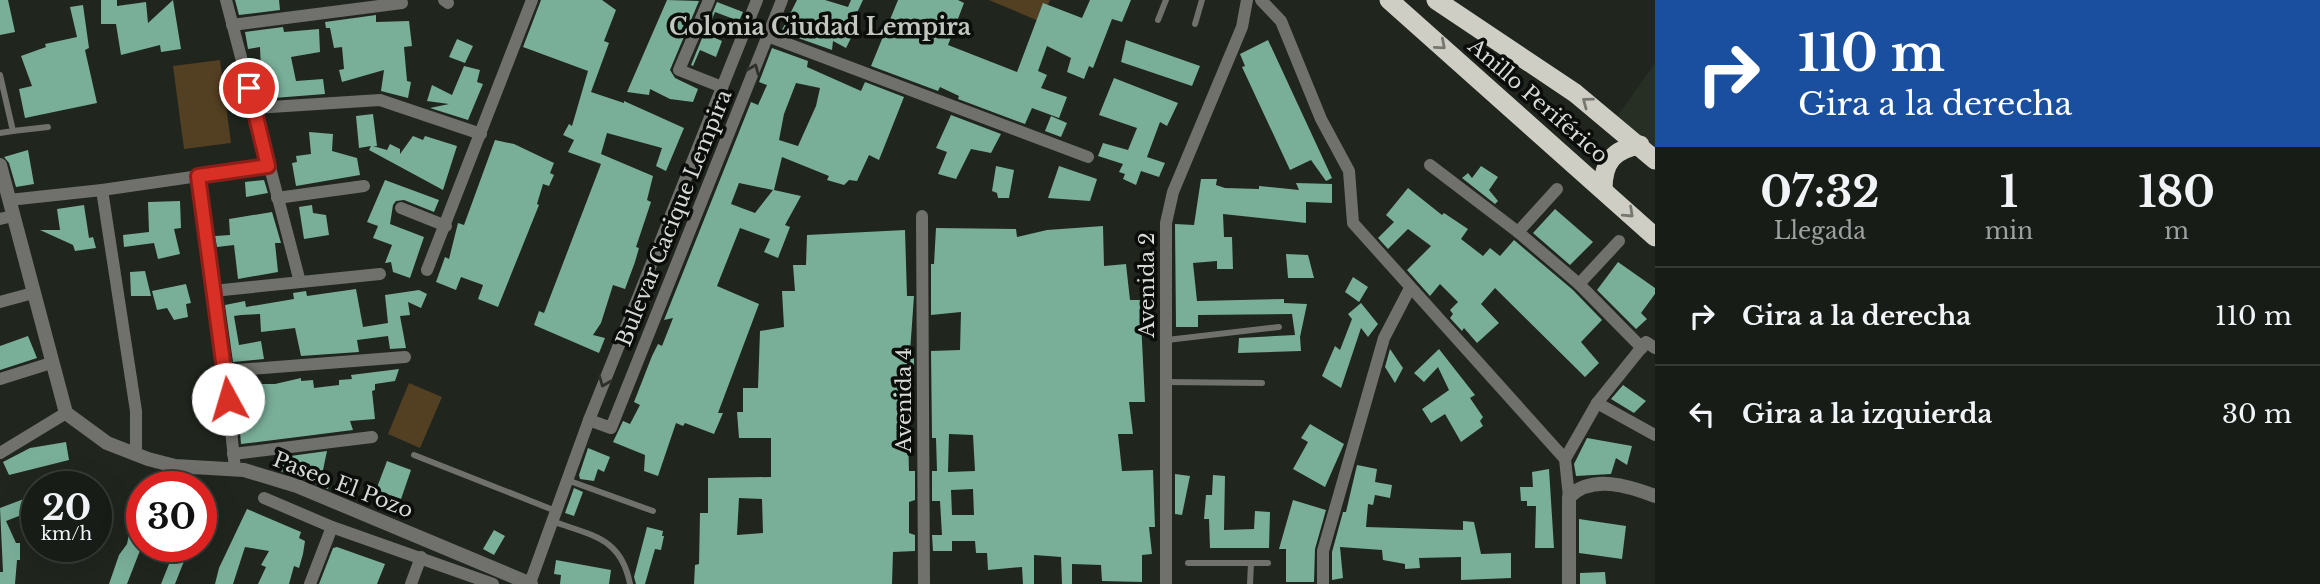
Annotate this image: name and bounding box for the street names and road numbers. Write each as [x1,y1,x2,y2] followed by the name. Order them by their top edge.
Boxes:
[1462,33,1613,169] street label: Anillo Periférico
[611,86,738,350] street label: Bulevar Cacique Lempira
[1134,232,1160,339] street label: Avenida 2
[891,348,917,453] street label: Avenida 4
[269,446,417,524] street label: Paseo El Pozo

